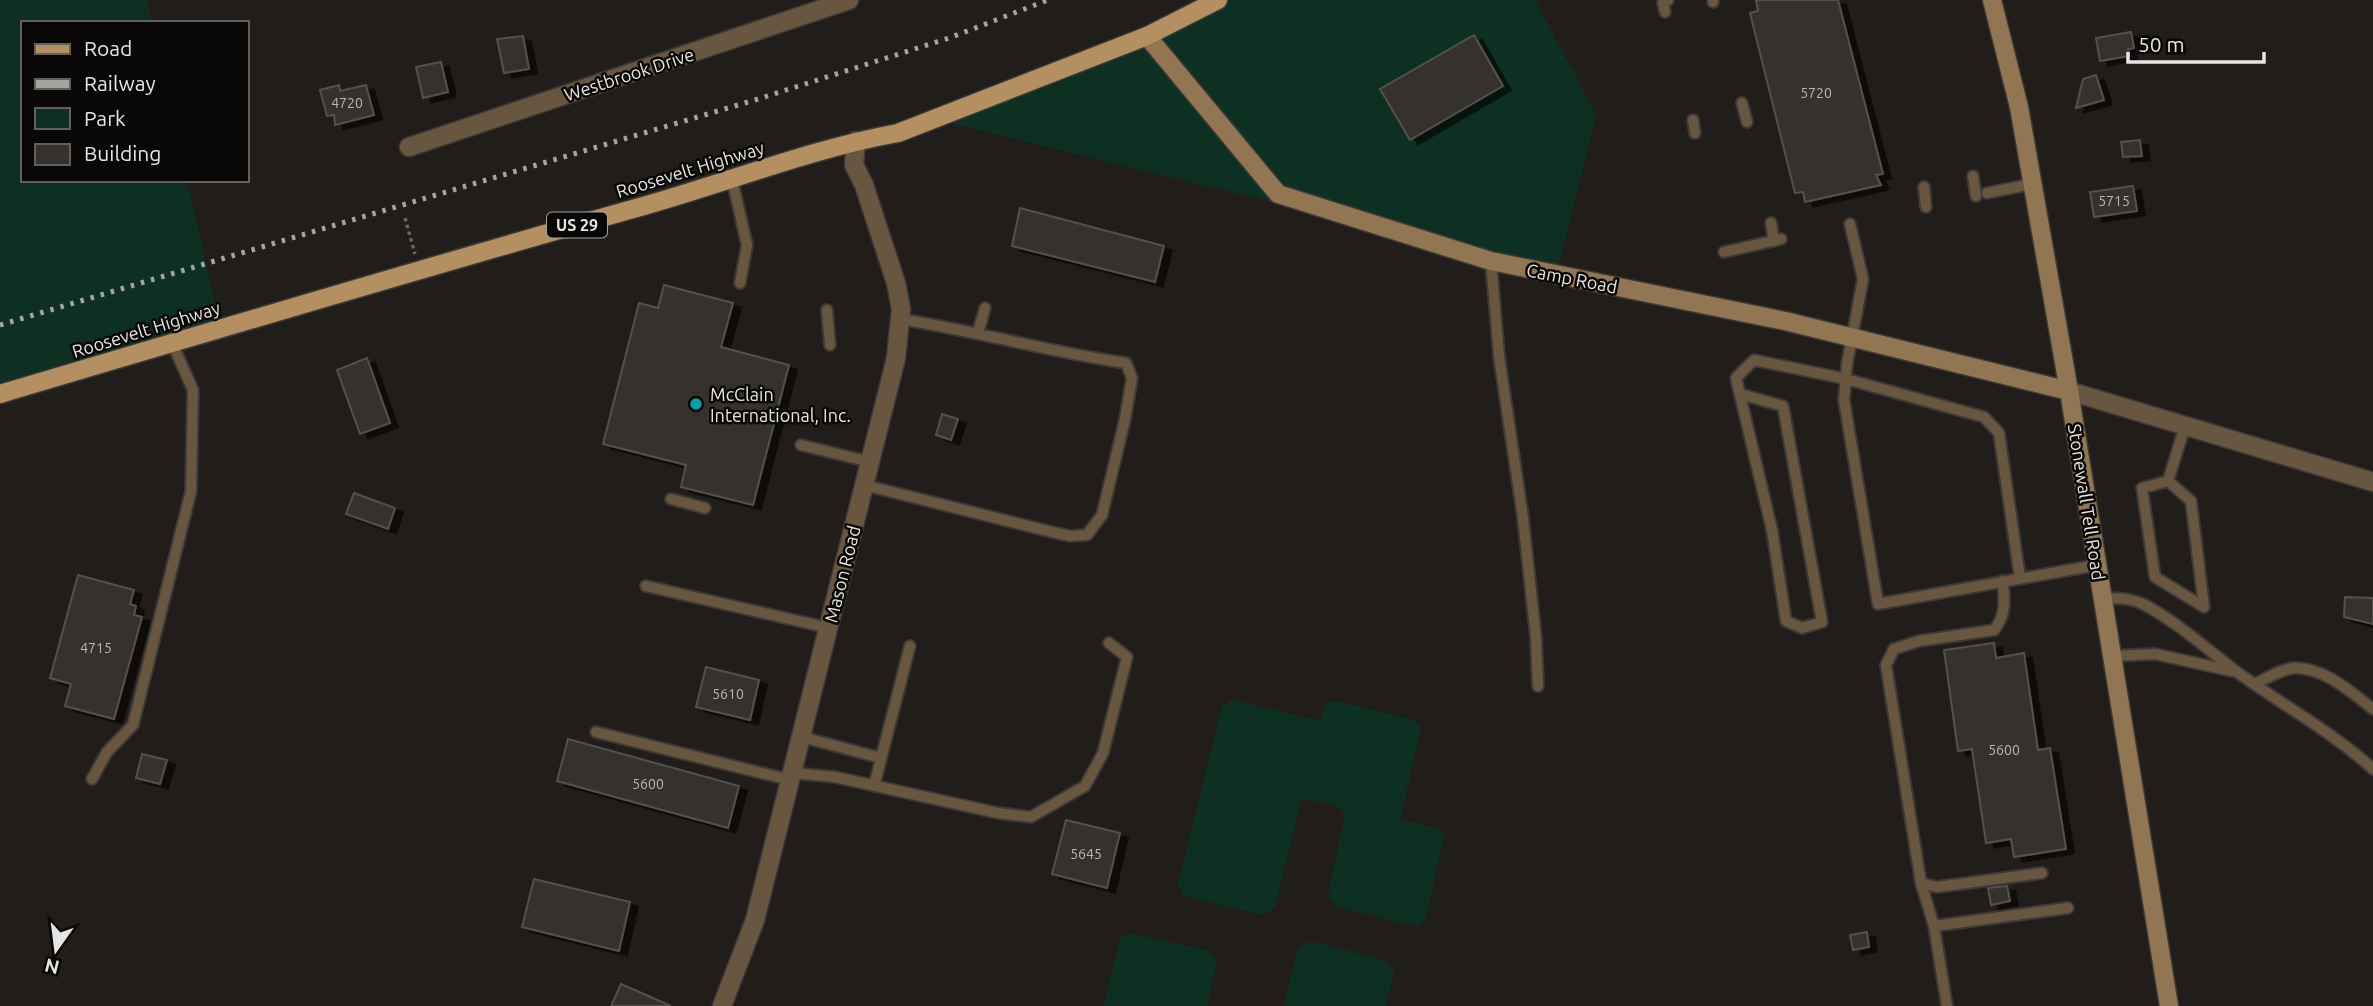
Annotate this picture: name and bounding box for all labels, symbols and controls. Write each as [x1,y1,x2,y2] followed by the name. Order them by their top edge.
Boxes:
[21,21,248,182] legend
[2128,21,2264,65] scale bar
[2138,32,2185,56] text: 50 m
[84,36,132,60] text: Road
[562,44,696,104] street label: Westbrook Drive
[84,71,156,95] text: Railway
[1800,85,1832,101] house number: 5720
[331,95,363,111] house number: 4720
[84,106,126,130] text: Park
[613,137,767,201] street label: Roosevelt Highway
[84,141,161,165] text: Building
[2098,193,2130,209] house number: 5715
[547,213,607,238] road number: US 29
[1525,259,1619,297] street label: Camp Road
[69,297,223,361] street label: Roosevelt Highway
[710,384,851,425] place label: McClain International, Inc.
[688,396,704,412] marker: McClain International, Inc.
[2065,422,2109,582] street label: Stonewall Tell Road
[820,523,864,625] street label: Mason Road
[80,640,112,656] house number: 4715
[712,686,744,702] house number: 5610
[1988,742,2020,758] house number: 5600
[632,776,664,792] house number: 5600
[1070,846,1102,862] house number: 5645
[21,915,91,985] north arrow
[42,954,61,979] text: N

